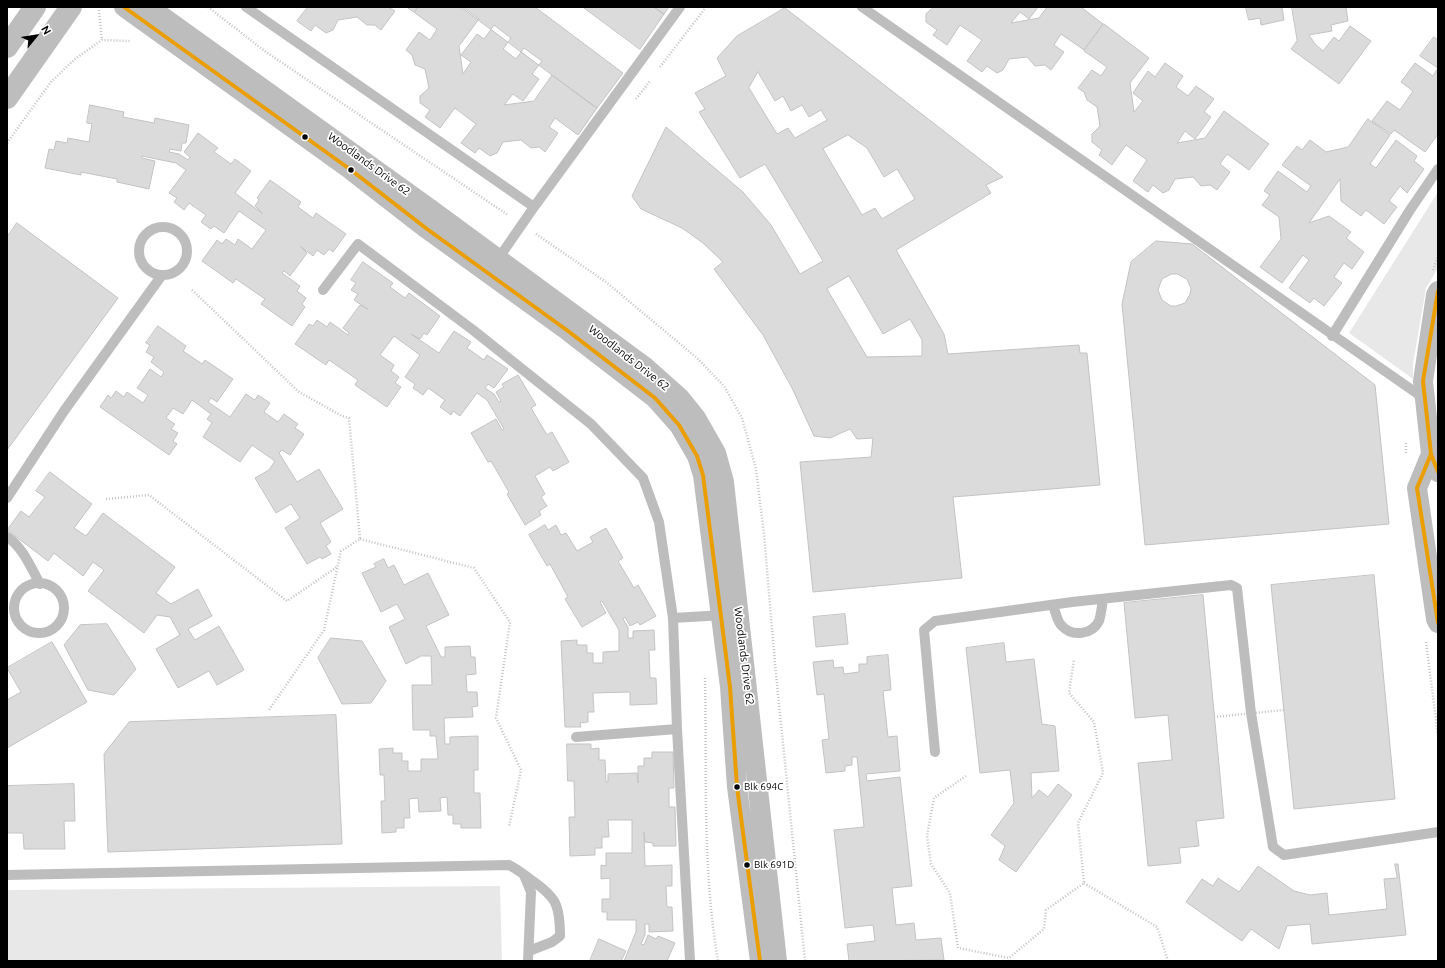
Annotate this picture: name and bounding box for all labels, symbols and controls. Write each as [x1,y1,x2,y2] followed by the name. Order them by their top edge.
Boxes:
[16,16,56,56] north arrow
[39,23,54,37] text: N
[325,130,413,198] street label: Woodlands Drive 62
[300,132,310,142] unlabelled marker
[346,165,356,175] unlabelled marker
[586,322,672,394] street label: Woodlands Drive 62
[731,606,757,706] street label: Woodlands Drive 62
[744,781,783,793] place label: Blk 694C
[732,782,742,792] marker: Blk 694C
[754,859,794,871] place label: Blk 691D
[742,860,752,870] marker: Blk 691D

